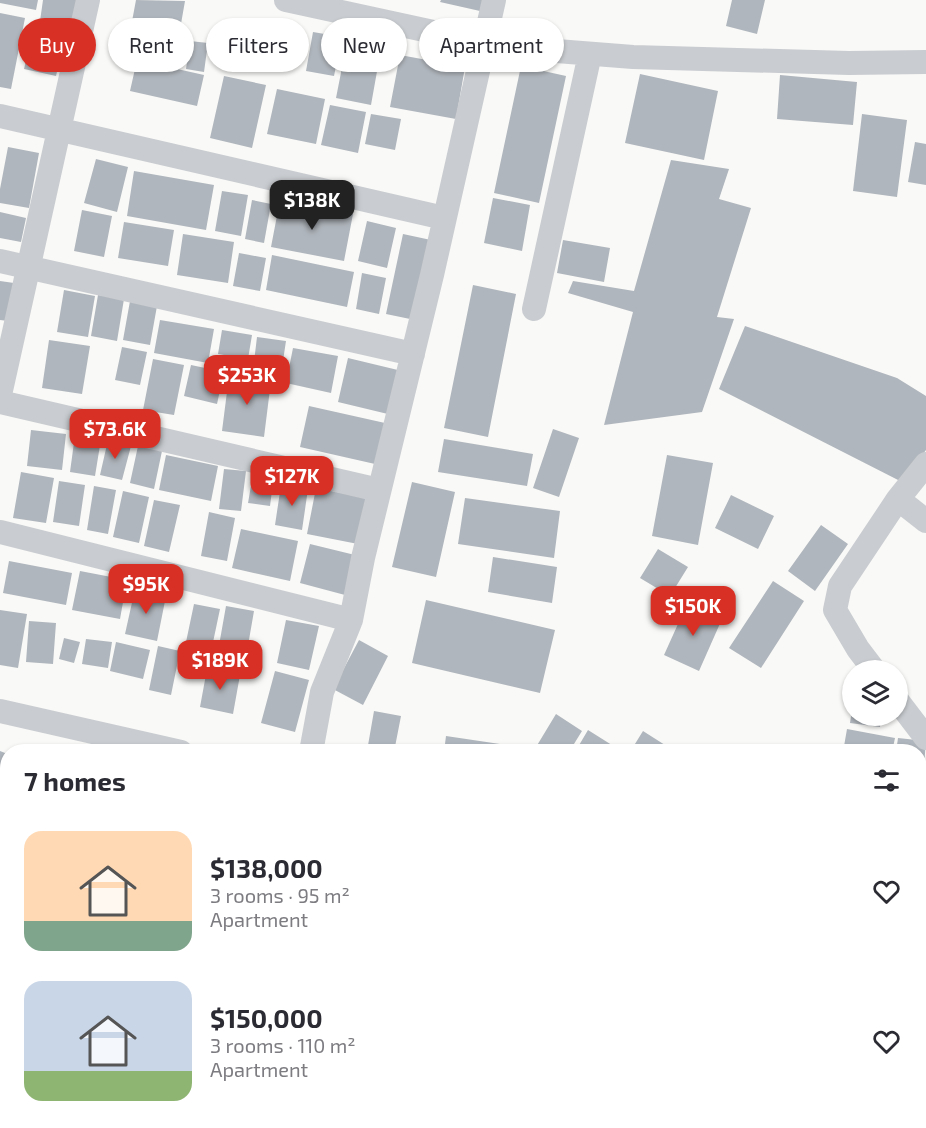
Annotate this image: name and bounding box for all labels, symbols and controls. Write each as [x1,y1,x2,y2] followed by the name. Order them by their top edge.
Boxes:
[18,18,96,72] chip: Buy
[108,18,194,72] chip: Rent
[206,18,309,72] chip: Filters
[321,18,407,72] chip: New
[419,18,564,72] chip: Apartment
[270,180,354,231] pin: $138K
[284,187,340,211] text: $138K
[205,355,289,406] pin: $253K
[218,362,276,386] text: $253K
[66,409,164,460] pin: $73.6K
[84,416,146,440] text: $73.6K
[250,456,334,507] pin: $127K
[264,463,320,487] text: $127K
[110,564,182,615] pin: $95K
[122,571,170,595] text: $95K
[651,586,735,637] pin: $150K
[665,593,721,617] text: $150K
[178,640,262,691] pin: $189K
[191,647,249,671] text: $189K
[842,660,908,726] map controls
[842,660,908,726] button: layers
[870,764,903,797] icon: filters
[24,765,126,796] text: 7 homes
[210,852,323,883] text: $138,000
[72,855,144,927] icon: home
[870,875,903,908] icon: heart
[210,883,350,907] text: 3 rooms · 95 m²
[210,907,308,931] text: Apartment
[210,1002,323,1033] text: $150,000
[72,1005,144,1077] icon: home
[870,1025,903,1058] icon: heart
[210,1033,356,1057] text: 3 rooms · 110 m²
[210,1057,308,1081] text: Apartment

